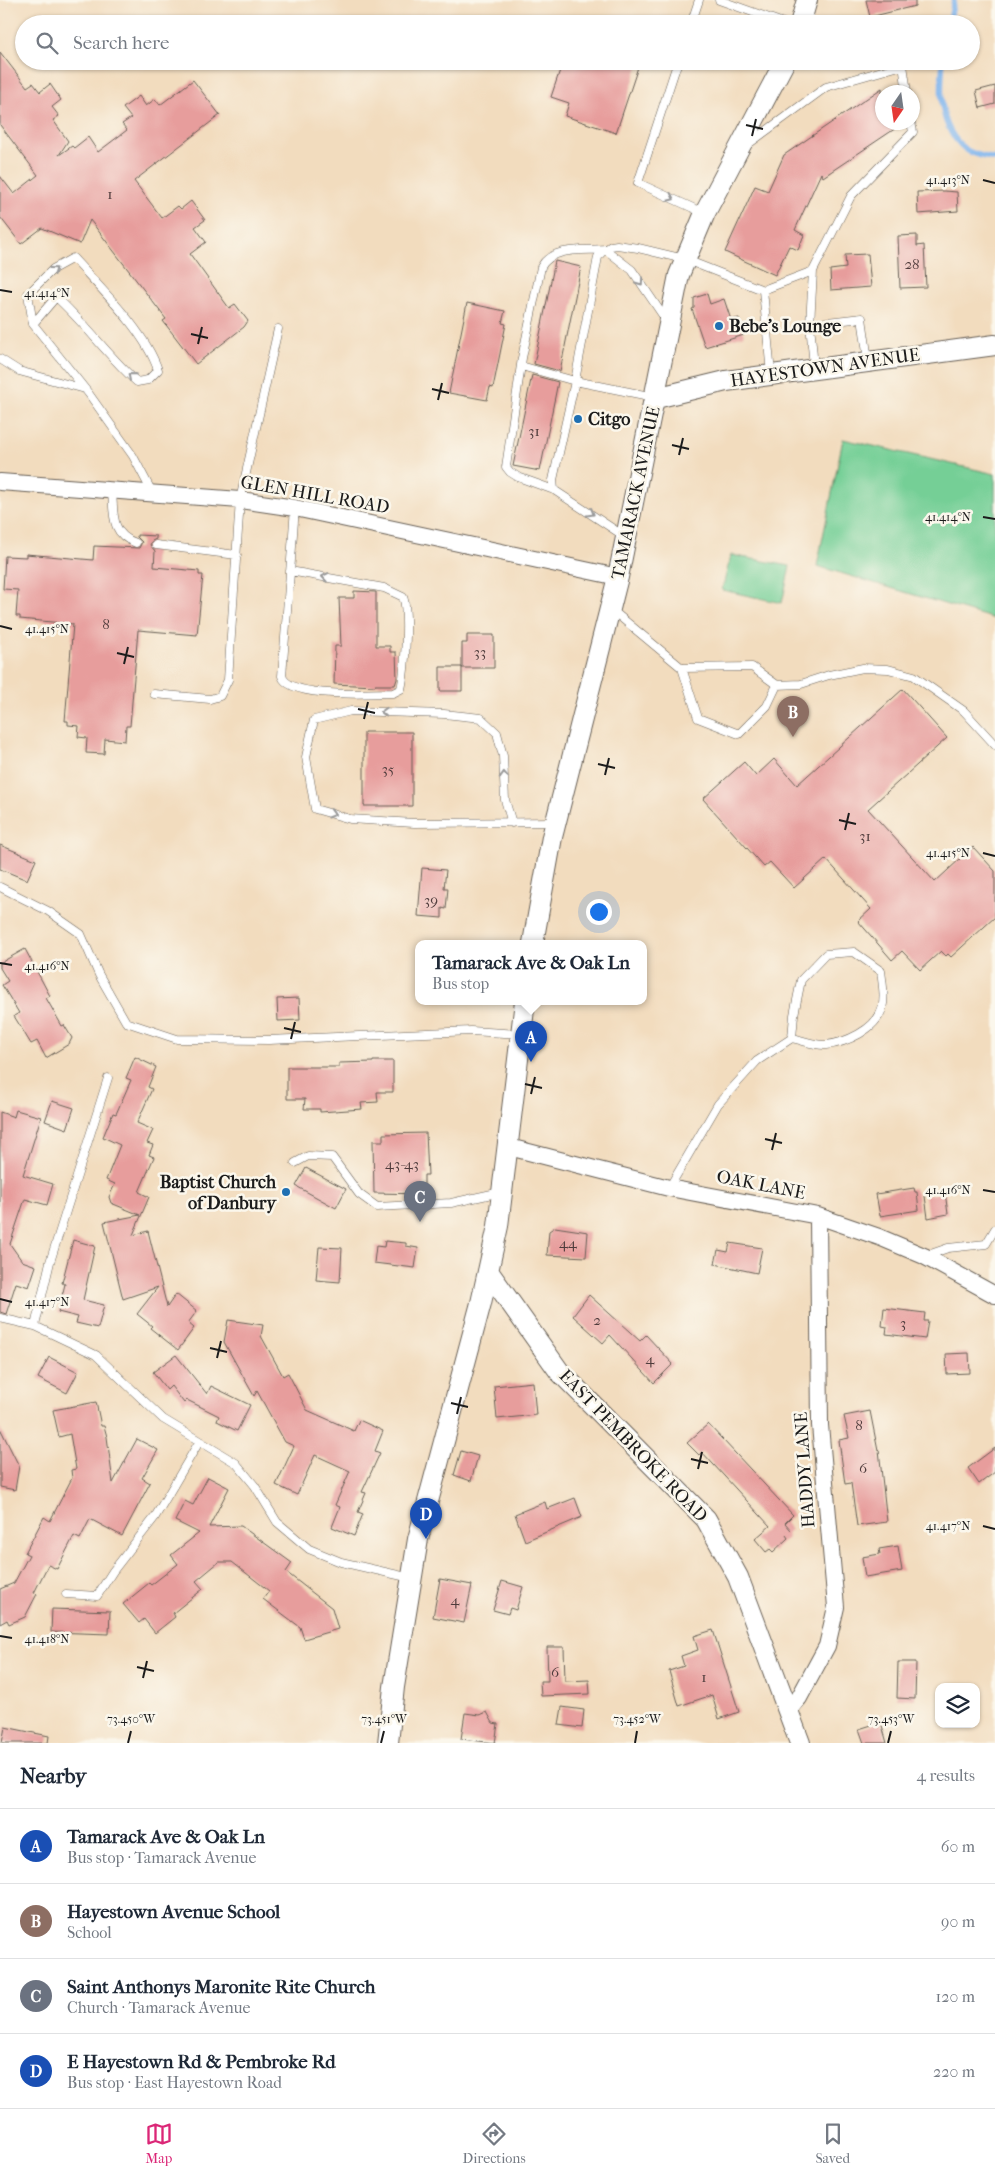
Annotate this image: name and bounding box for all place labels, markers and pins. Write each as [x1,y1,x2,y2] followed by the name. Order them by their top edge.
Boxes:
[729,316,841,337] place label: Bebe's Lounge
[713,320,725,332] marker: Bebe's Lounge
[588,409,630,430] place label: Citgo
[572,413,584,425] marker: Citgo
[777,696,809,737] pin: B
[515,1021,547,1062] pin: A
[160,1172,277,1214] place label: Baptist Church of Danbury
[404,1181,436,1222] pin: C
[280,1186,292,1198] marker: Baptist Church of Danbury
[410,1498,442,1539] pin: D

